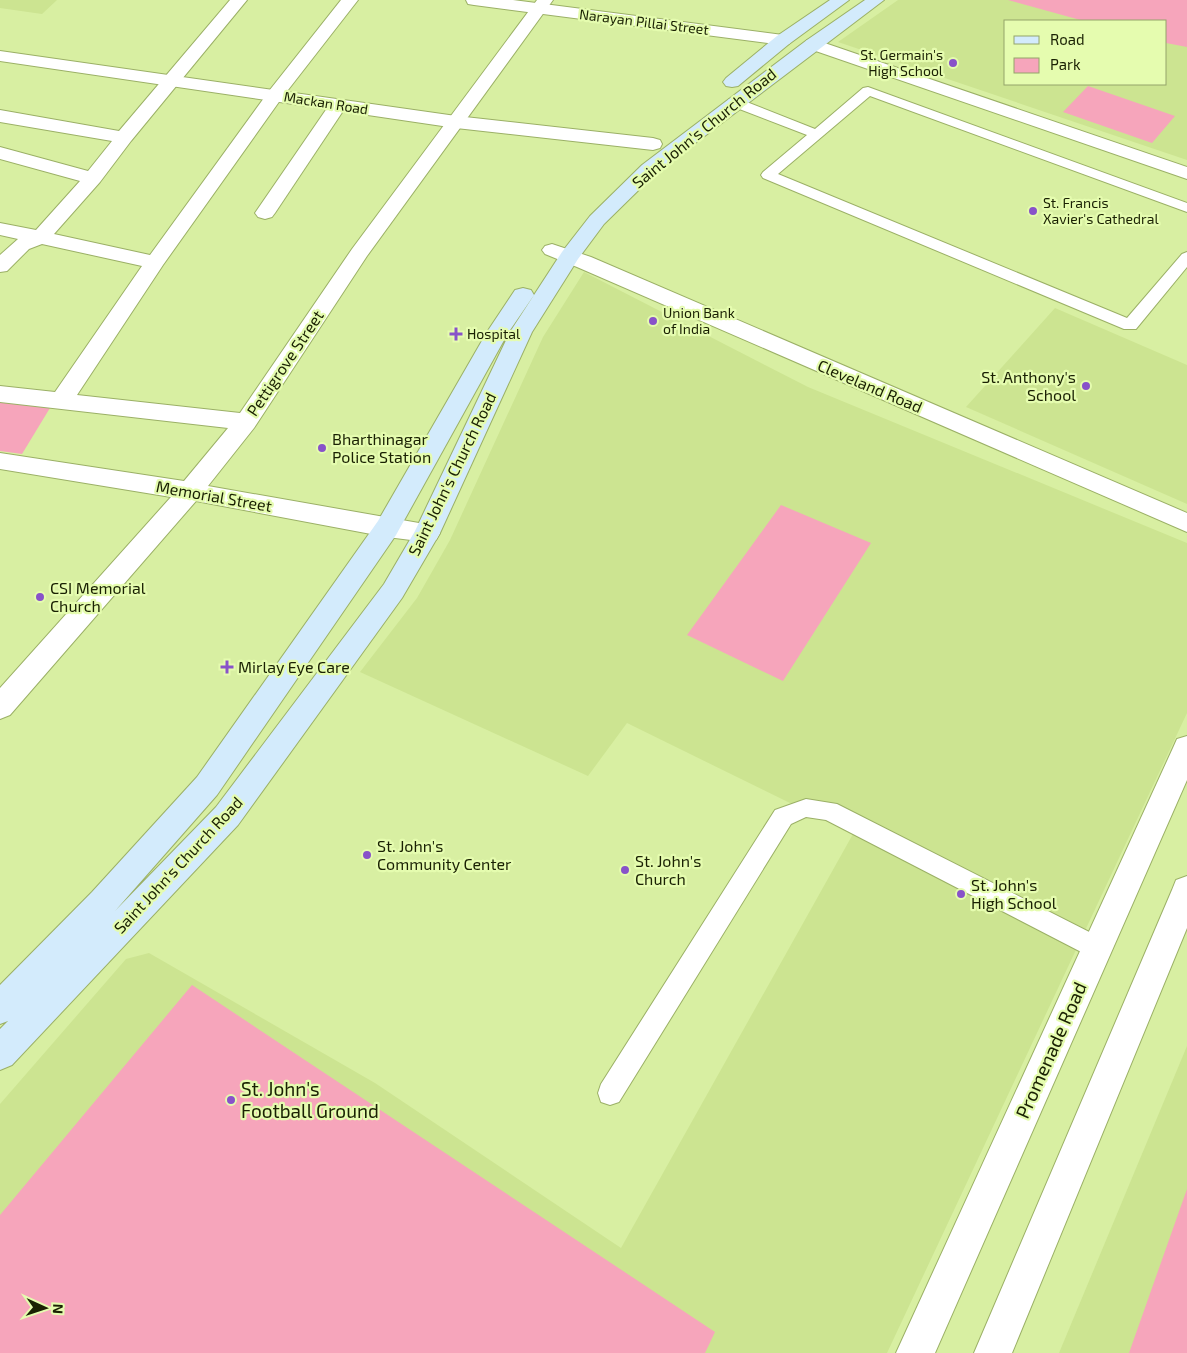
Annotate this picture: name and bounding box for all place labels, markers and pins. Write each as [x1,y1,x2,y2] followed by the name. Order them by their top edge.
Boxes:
[860,46,944,79] place label: St. Germain's High School
[947,57,959,69] marker: St. Germain's High School
[1043,194,1159,227] place label: St. Francis Xavier's Cathedral
[1027,205,1039,217] marker: St. Francis Xavier's Cathedral
[663,304,735,337] place label: Union Bank of India
[647,315,659,327] marker: Union Bank of India
[467,325,521,342] place label: Hospital
[449,327,463,341] marker: Hospital
[981,367,1076,404] place label: St. Anthony's School
[1080,380,1092,392] marker: St. Anthony's School
[332,429,431,466] place label: Bharthinagar Police Station
[316,442,328,454] marker: Bharthinagar Police Station
[50,578,146,615] place label: CSI Memorial Church
[34,591,46,603] marker: CSI Memorial Church
[238,657,350,676] place label: Mirlay Eye Care
[220,660,234,674] marker: Mirlay Eye Care
[377,836,512,873] place label: St. John's Community Center
[361,849,373,861] marker: St. John's Community Center
[635,851,701,888] place label: St. John's Church
[619,864,631,876] marker: St. John's Church
[971,875,1057,912] place label: St. John's High School
[955,888,967,900] marker: St. John's High School
[241,1077,379,1122] place label: St. John's Football Ground
[225,1094,237,1106] marker: St. John's Football Ground

